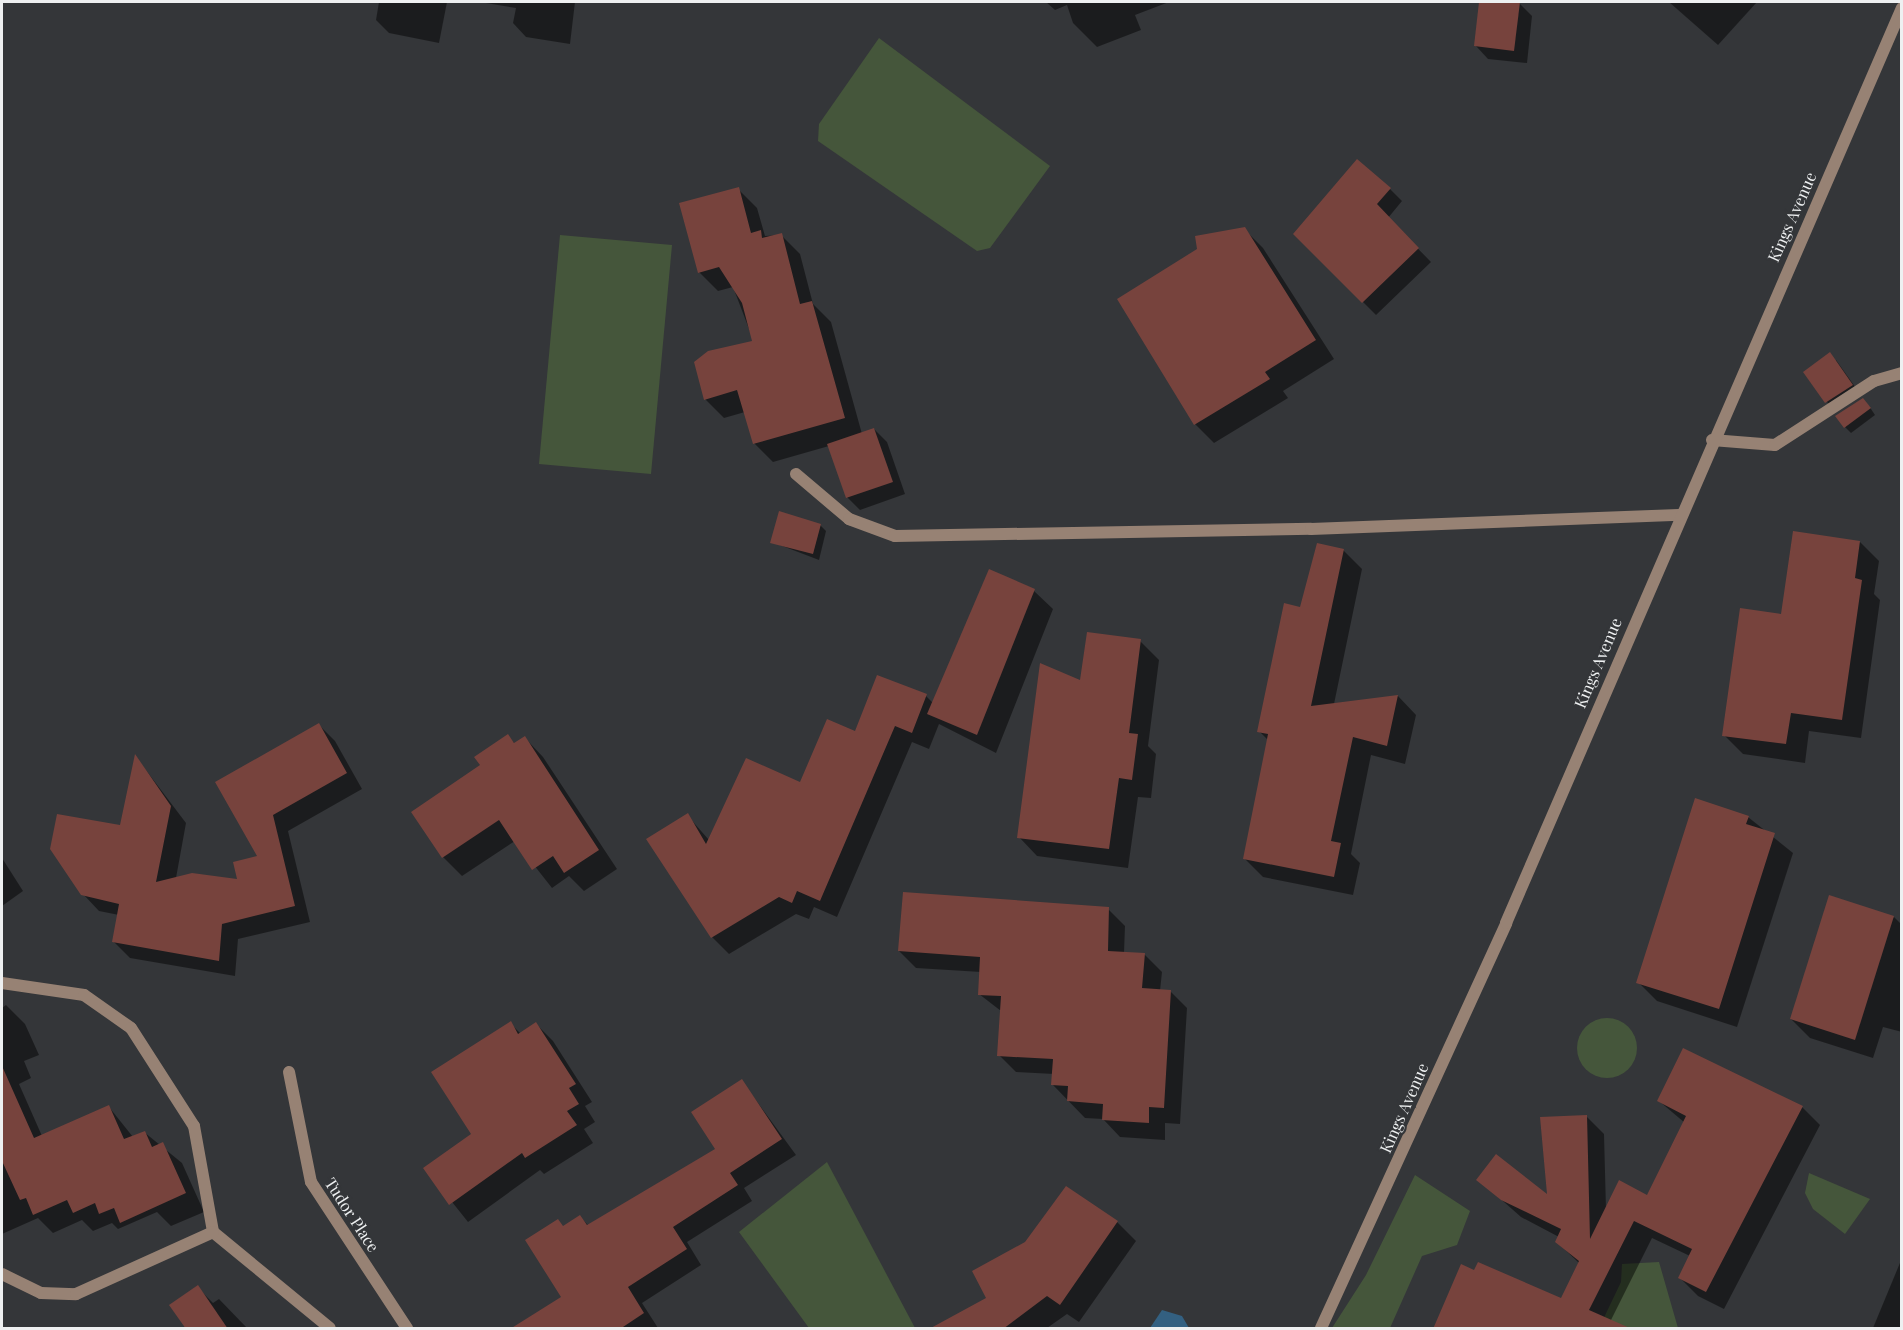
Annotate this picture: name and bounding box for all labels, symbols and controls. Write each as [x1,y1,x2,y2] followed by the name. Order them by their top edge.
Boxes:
[1764,169,1820,265] street label: Kings Avenue
[1570,615,1626,711] street label: Kings Avenue
[1376,1060,1432,1156] street label: Kings Avenue
[321,1174,383,1256] street label: Tudor Place

